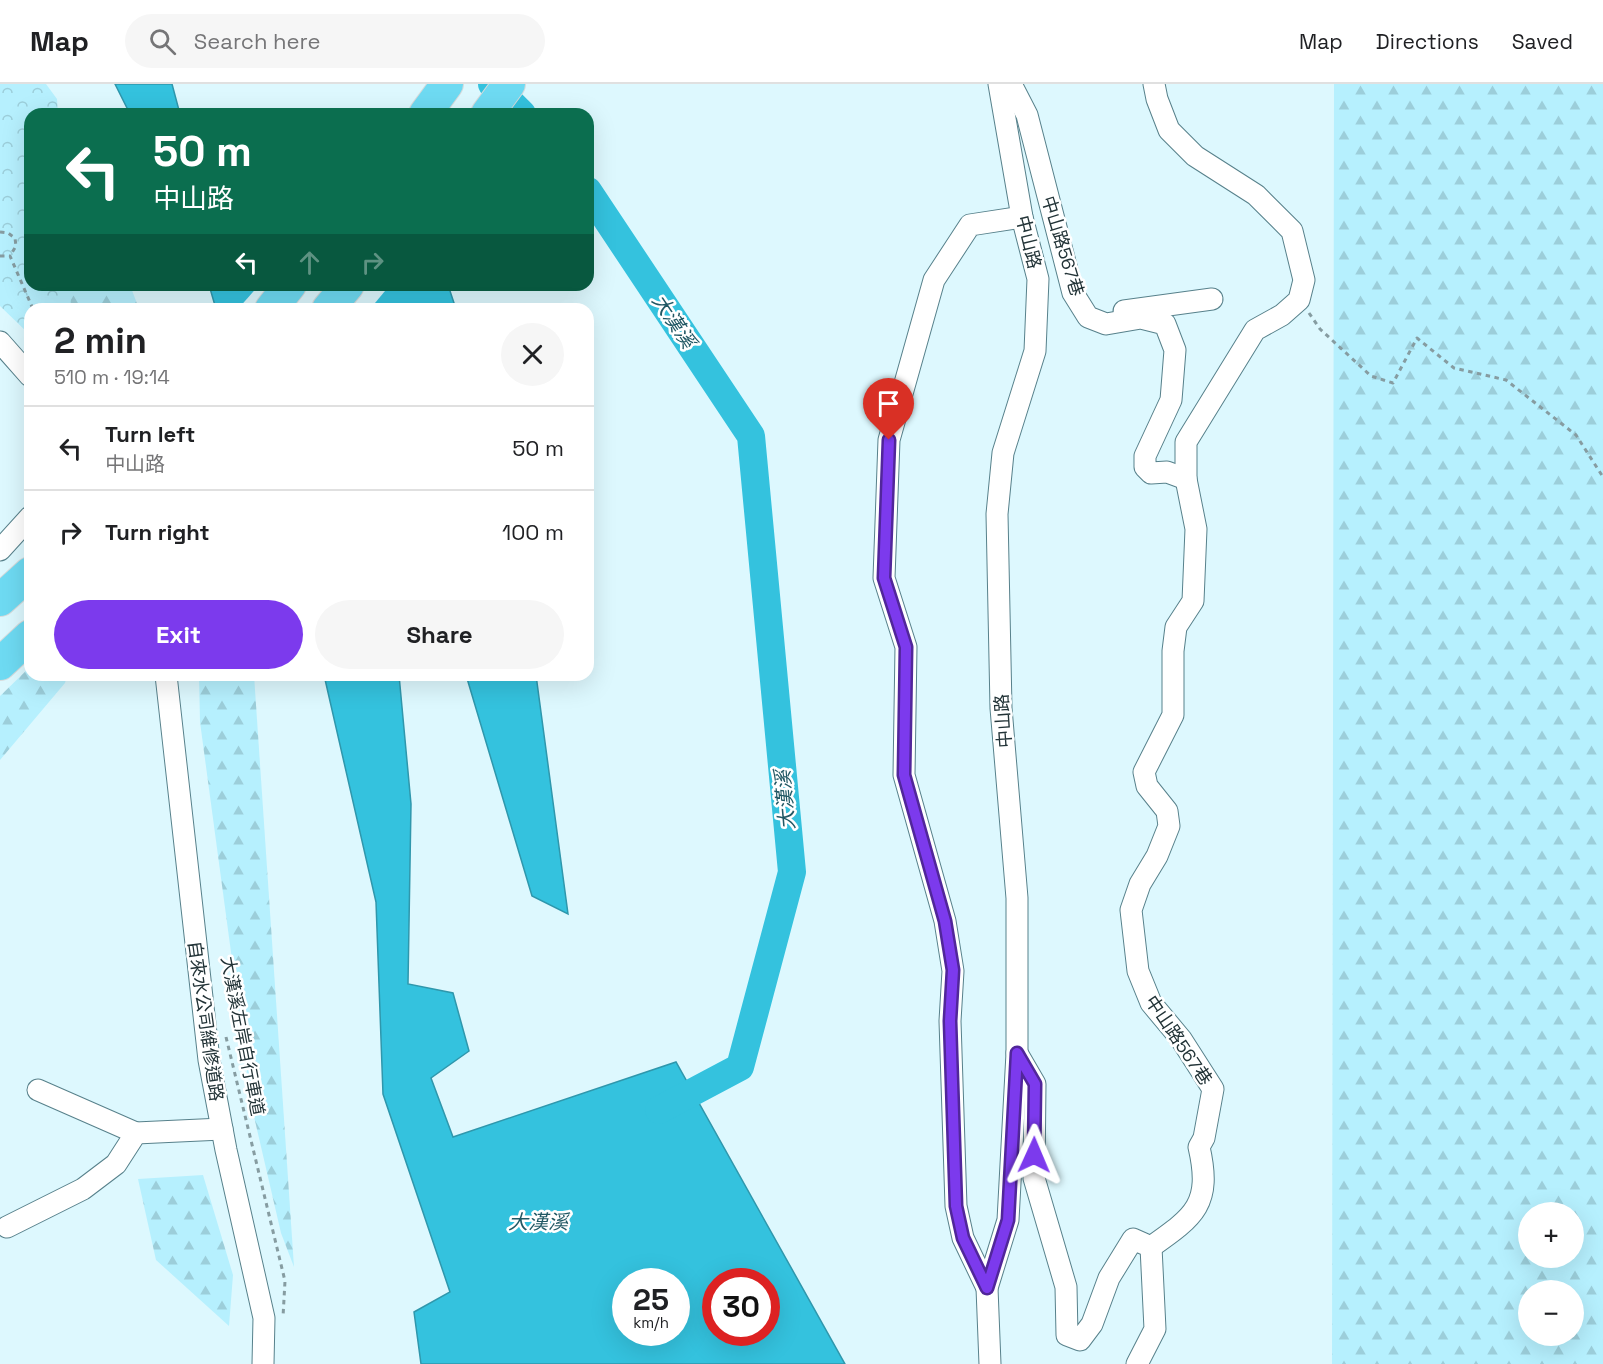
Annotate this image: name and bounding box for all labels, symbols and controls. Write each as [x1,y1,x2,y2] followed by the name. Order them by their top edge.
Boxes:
[125,14,545,68] search box
[30,23,89,59] text: Map
[146,25,179,58] icon: search
[194,27,321,55] text: Search here
[1299,28,1343,55] text: Map
[1376,28,1479,55] text: Directions
[1512,28,1573,55] text: Saved
[153,125,252,178] text: 50 m
[54,132,132,210] icon: left
[153,181,234,216] text: 中山路
[1037,193,1089,299] street label: 中山路567巷
[1011,213,1047,271] street label: 中山路
[230,246,263,279] icon: left
[293,246,326,279] icon: ahead
[356,246,389,279] icon: right
[646,289,703,356] water label: 大漢溪
[54,318,147,364] text: 2 min
[501,323,564,386] button: close
[54,364,170,390] text: 510 m · 19:14
[863,378,914,440] pin
[872,387,905,420] icon: arrive
[105,420,195,448] text: Turn left
[54,432,87,465] icon: left
[512,434,564,462] text: 50 m
[105,451,165,477] text: 中山路
[54,516,87,549] icon: right
[105,518,210,546] text: Turn right
[502,518,564,546] text: 100 m
[54,600,303,669] button: Exit
[315,600,564,669] button: Share
[990,693,1016,749] street label: 中山路
[769,766,801,831] water label: 大漢溪
[183,939,229,1103] street label: 自來水公司維修道路
[216,954,270,1118] street label: 大漢溪左岸自行車道
[1140,991,1218,1089] street label: 中山路567巷
[1002,1123,1066,1187] position arrow
[1518,1202,1584,1346] map controls
[1518,1202,1584,1268] button: +
[508,1209,571,1235] water label: 大漢溪
[702,1268,780,1346] speed limit sign: 30
[633,1280,669,1319] text: 25
[1518,1280,1584,1346] button: −
[633,1313,669,1332] text: km/h

